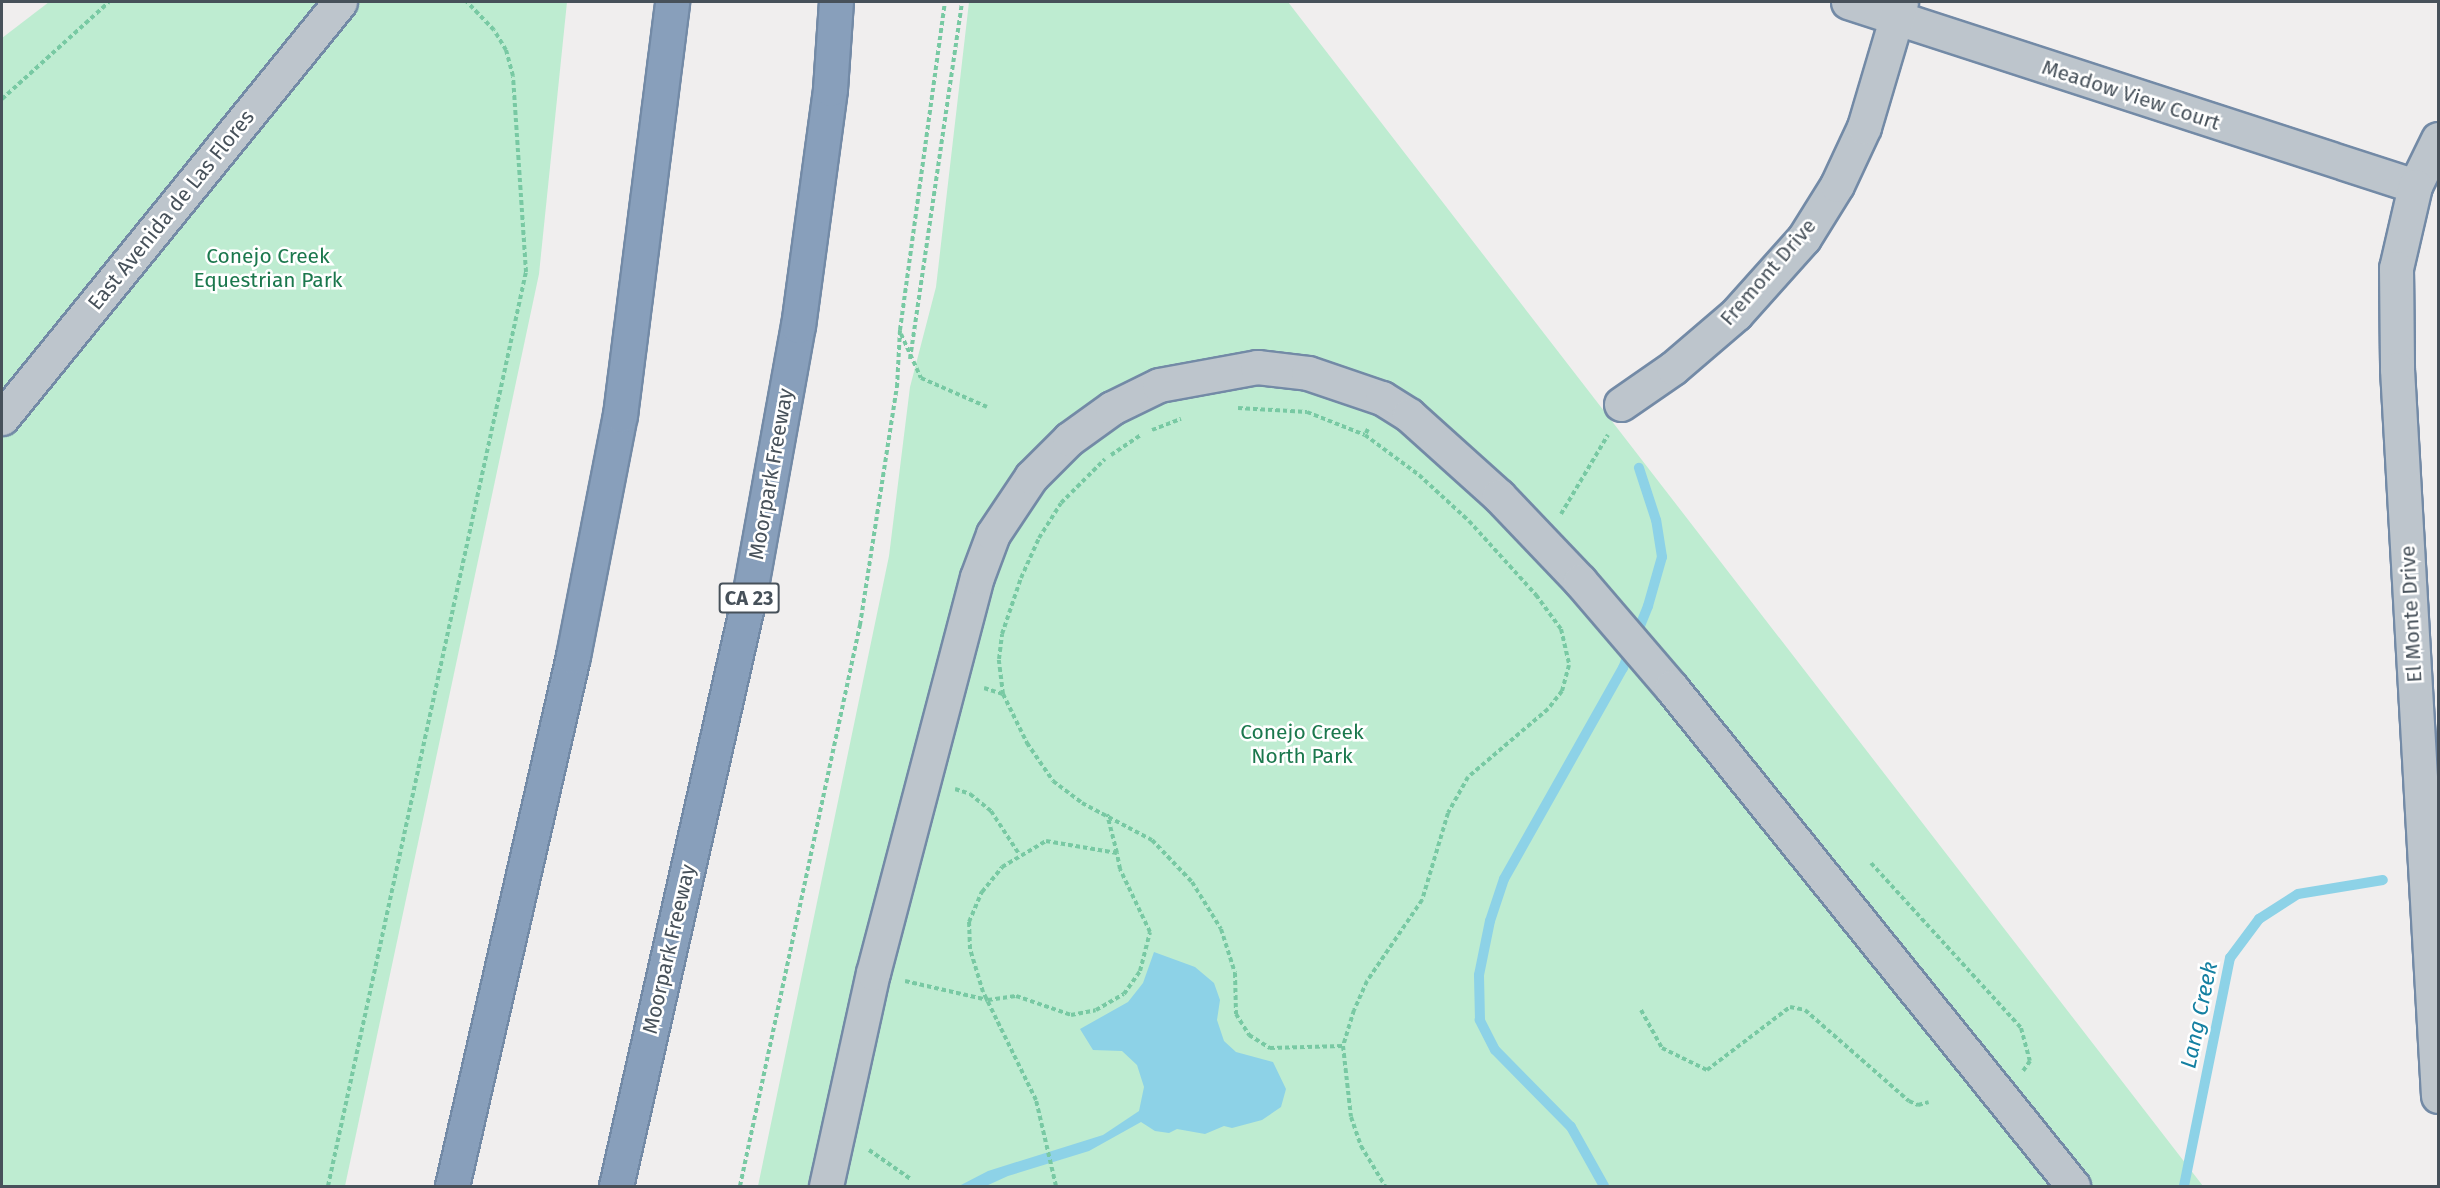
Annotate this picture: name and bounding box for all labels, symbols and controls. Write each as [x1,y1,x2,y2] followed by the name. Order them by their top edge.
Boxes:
[2039,54,2223,136] street label: Meadow View Court
[82,105,260,315] street label: East Avenida de Las Flores
[1715,213,1821,331] street label: Fremont Drive
[193,243,343,293] park label: Conejo Creek Equestrian Park
[744,386,798,562] street label: Moorpark Freeway
[2395,545,2427,683] street label: El Monte Drive
[718,581,780,615] road number: CA 23
[1240,719,1364,769] park label: Conejo Creek North Park
[637,862,701,1036] street label: Moorpark Freeway
[2175,959,2223,1071] water label: Lang Creek

